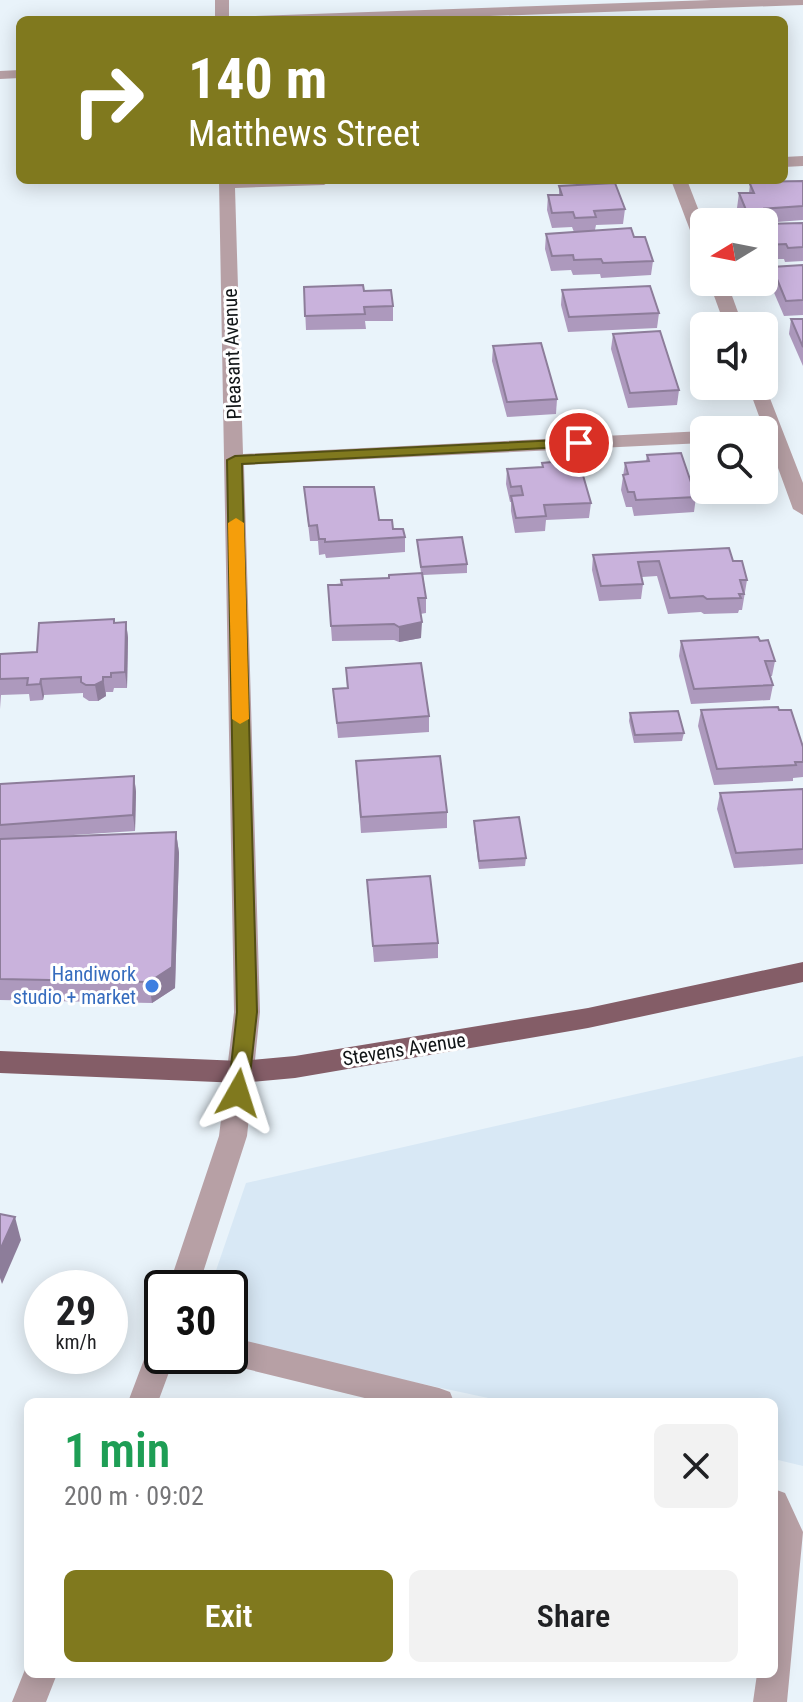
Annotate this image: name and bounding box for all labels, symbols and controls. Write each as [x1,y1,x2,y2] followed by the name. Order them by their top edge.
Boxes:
[188,46,327,112] text: 140 m
[56,48,160,152] icon: right
[188,113,420,155] text: Matthews Street
[690,208,778,296] north arrow
[690,208,778,504] map controls
[218,288,246,420] street label: Pleasant Avenue
[690,312,778,400] button: sound
[545,409,613,477] pin
[690,416,778,504] button: search
[557,421,601,465] icon: arrive
[13,962,136,1009] place label: Handiwork studio + market
[143,977,161,995] marker: Handiwork studio + market
[341,1027,467,1071] street label: Stevens Avenue
[196,1051,280,1135] position arrow
[144,1270,248,1374] speed limit sign: 30
[56,1288,96,1335] text: 29
[55,1330,97,1354] text: km/h
[64,1422,170,1479] text: 1 min
[654,1424,738,1508] button: close
[64,1481,204,1511] text: 200 m · 09:02
[64,1570,393,1662] button: Exit
[409,1570,738,1662] button: Share

